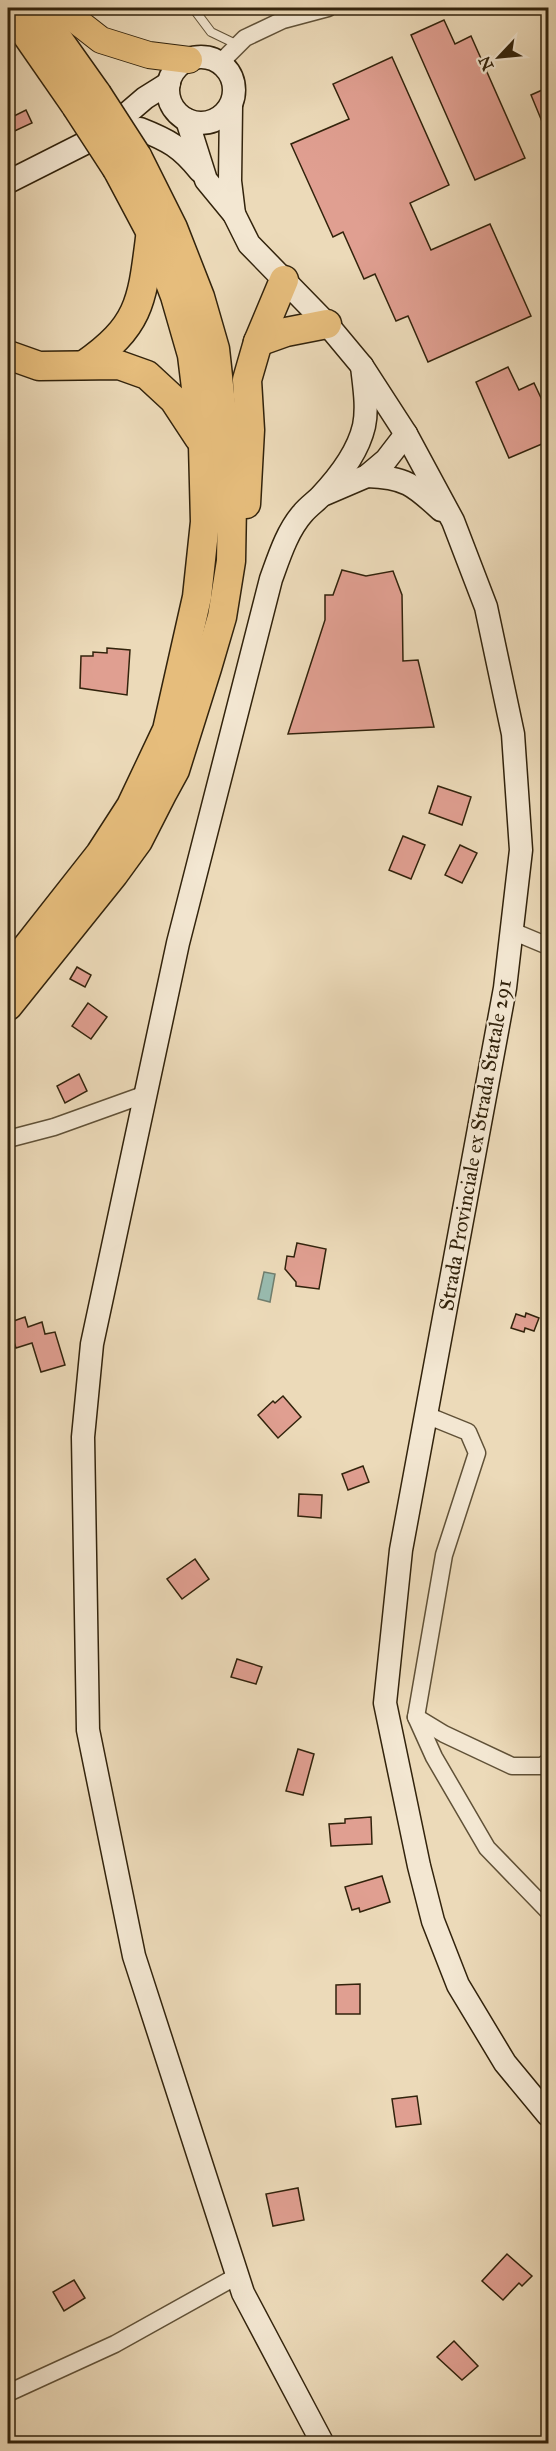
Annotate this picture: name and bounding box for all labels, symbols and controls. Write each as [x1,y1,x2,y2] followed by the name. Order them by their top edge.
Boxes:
[469,27,529,87] north arrow
[474,53,497,74] text: N
[433,977,517,1313] street label: Strada Provinciale ex Strada Statale 291

